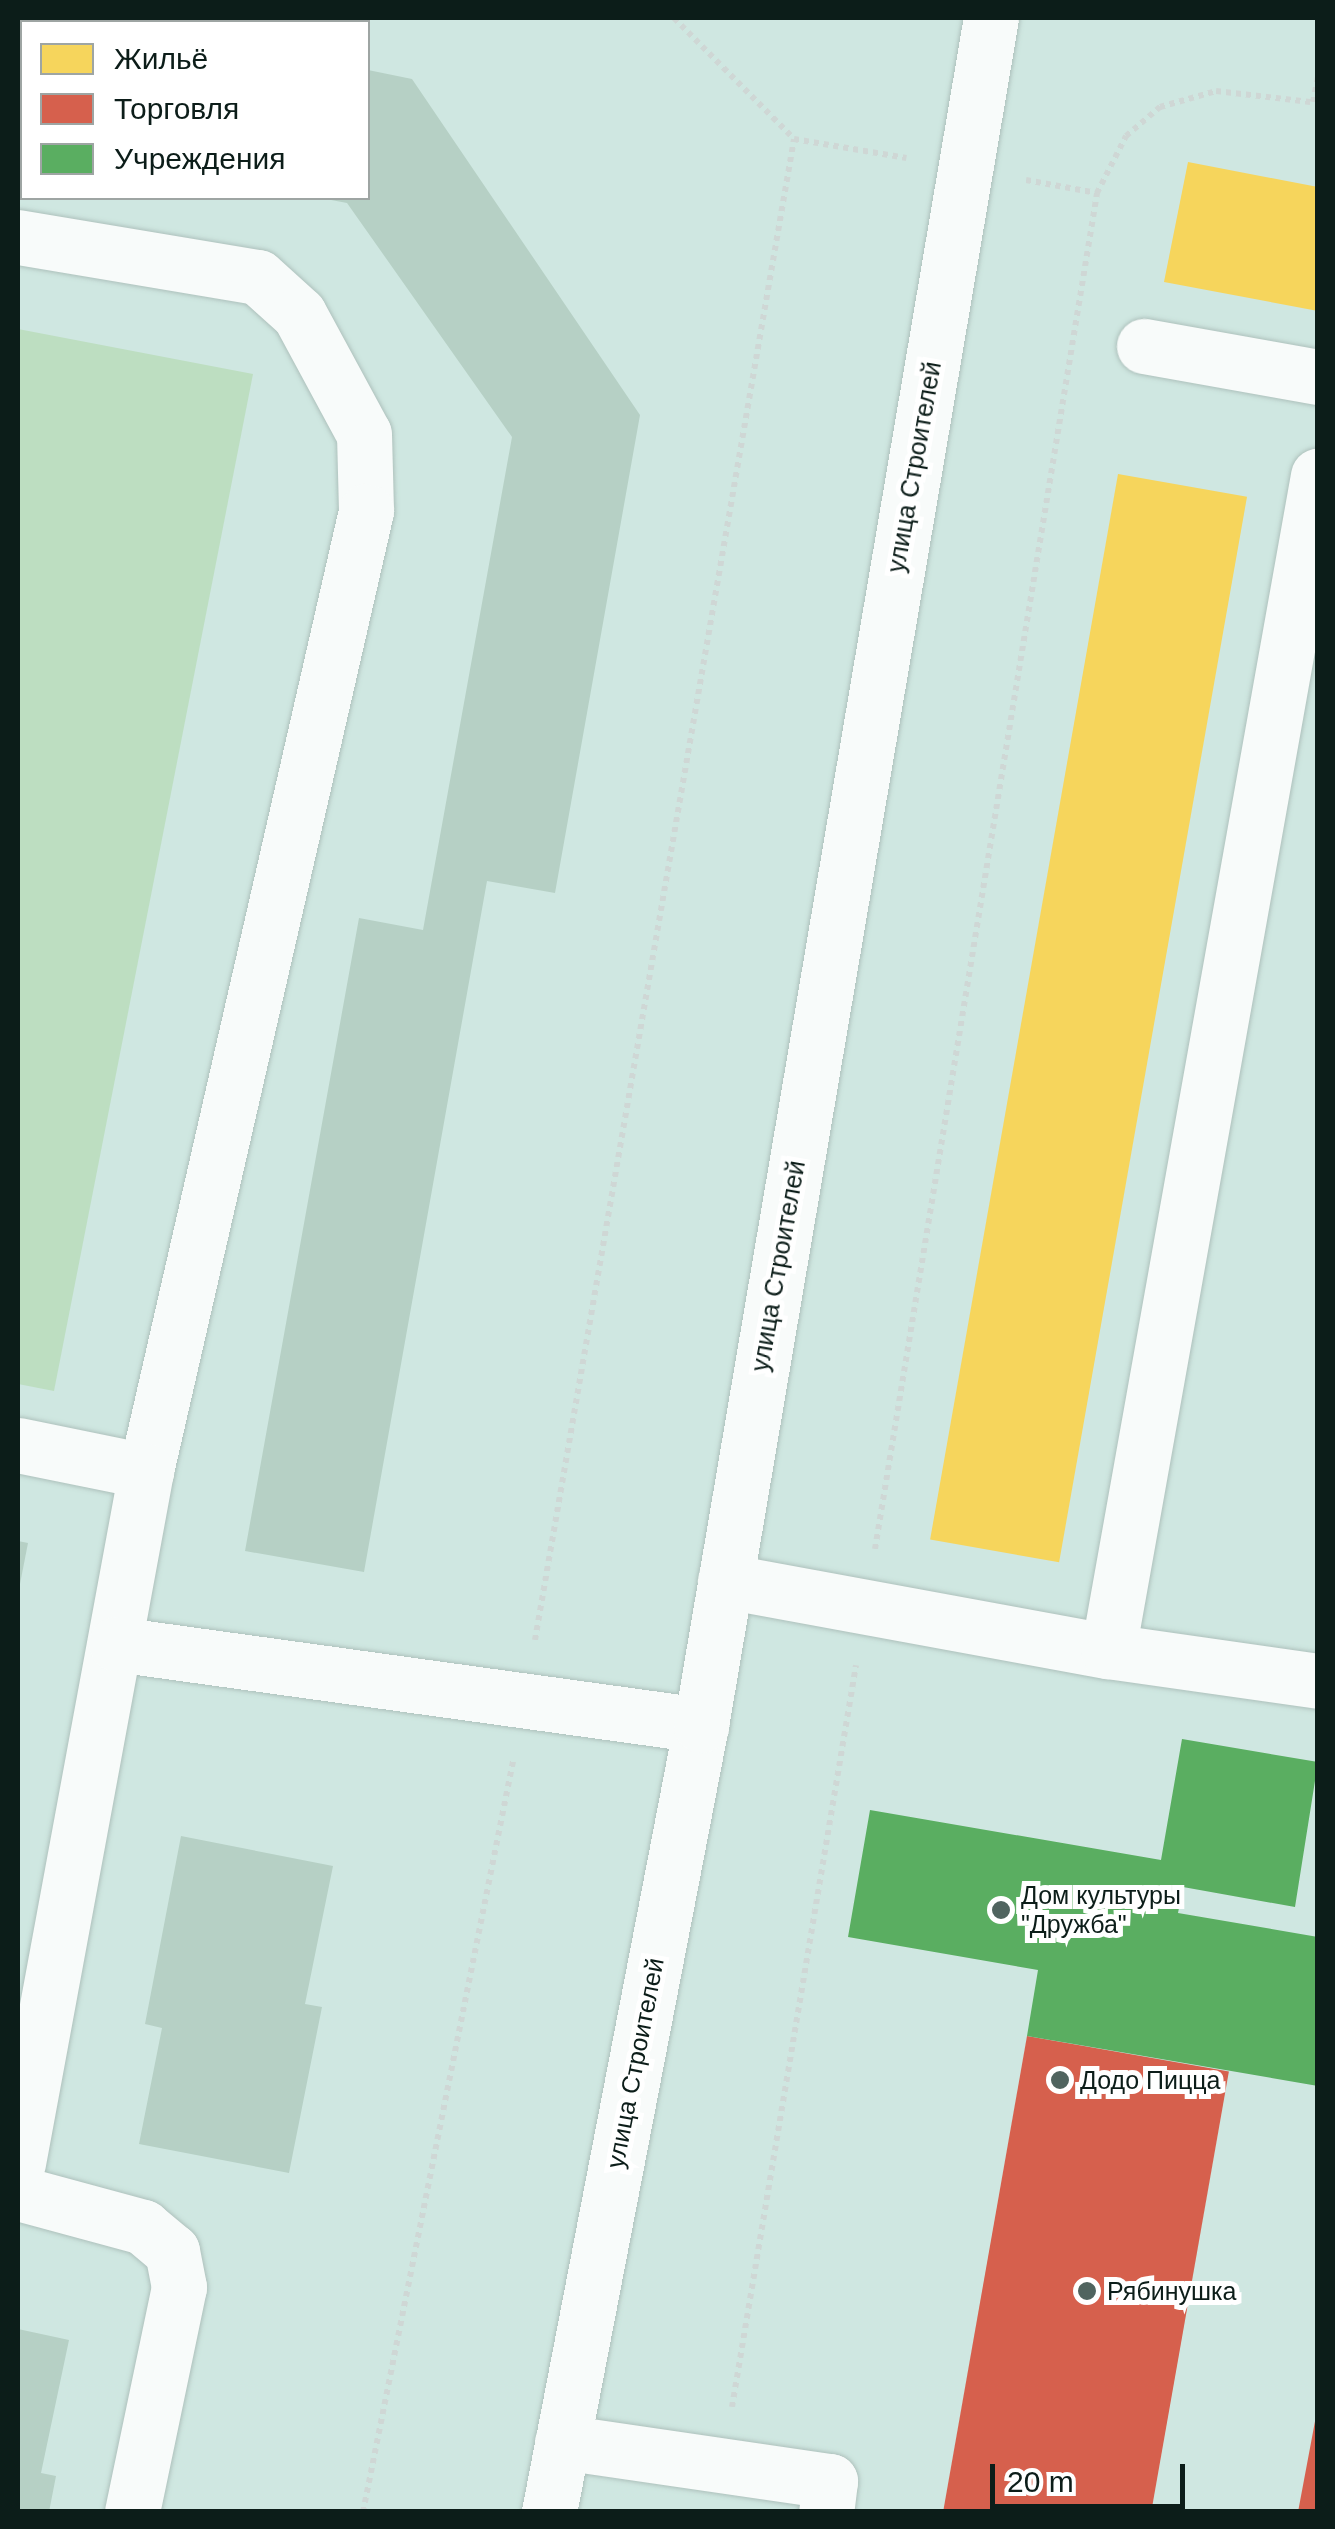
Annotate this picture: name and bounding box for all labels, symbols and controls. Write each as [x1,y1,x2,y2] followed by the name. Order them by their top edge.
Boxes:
[20,20,370,200] legend
[114,42,208,75] text: Жильё
[114,92,239,125] text: Торговля
[114,142,286,175] text: Учреждения
[881,359,947,575] street label: улица Строителей
[745,1158,811,1374] street label: улица Строителей
[1021,1881,1181,1940] place label: Дом культуры "Дружба"
[990,1899,1012,1921] marker: Дом культуры "Дружба"
[600,1955,670,2171] street label: улица Строителей
[1080,2065,1220,2095] place label: Додо Пицца
[1049,2069,1071,2091] marker: Додо Пицца
[1107,2276,1236,2306] place label: Рябинушка
[1076,2280,1098,2302] marker: Рябинушка
[995,2444,1190,2506] scale bar
[1007,2465,1074,2498] text: 20 m

